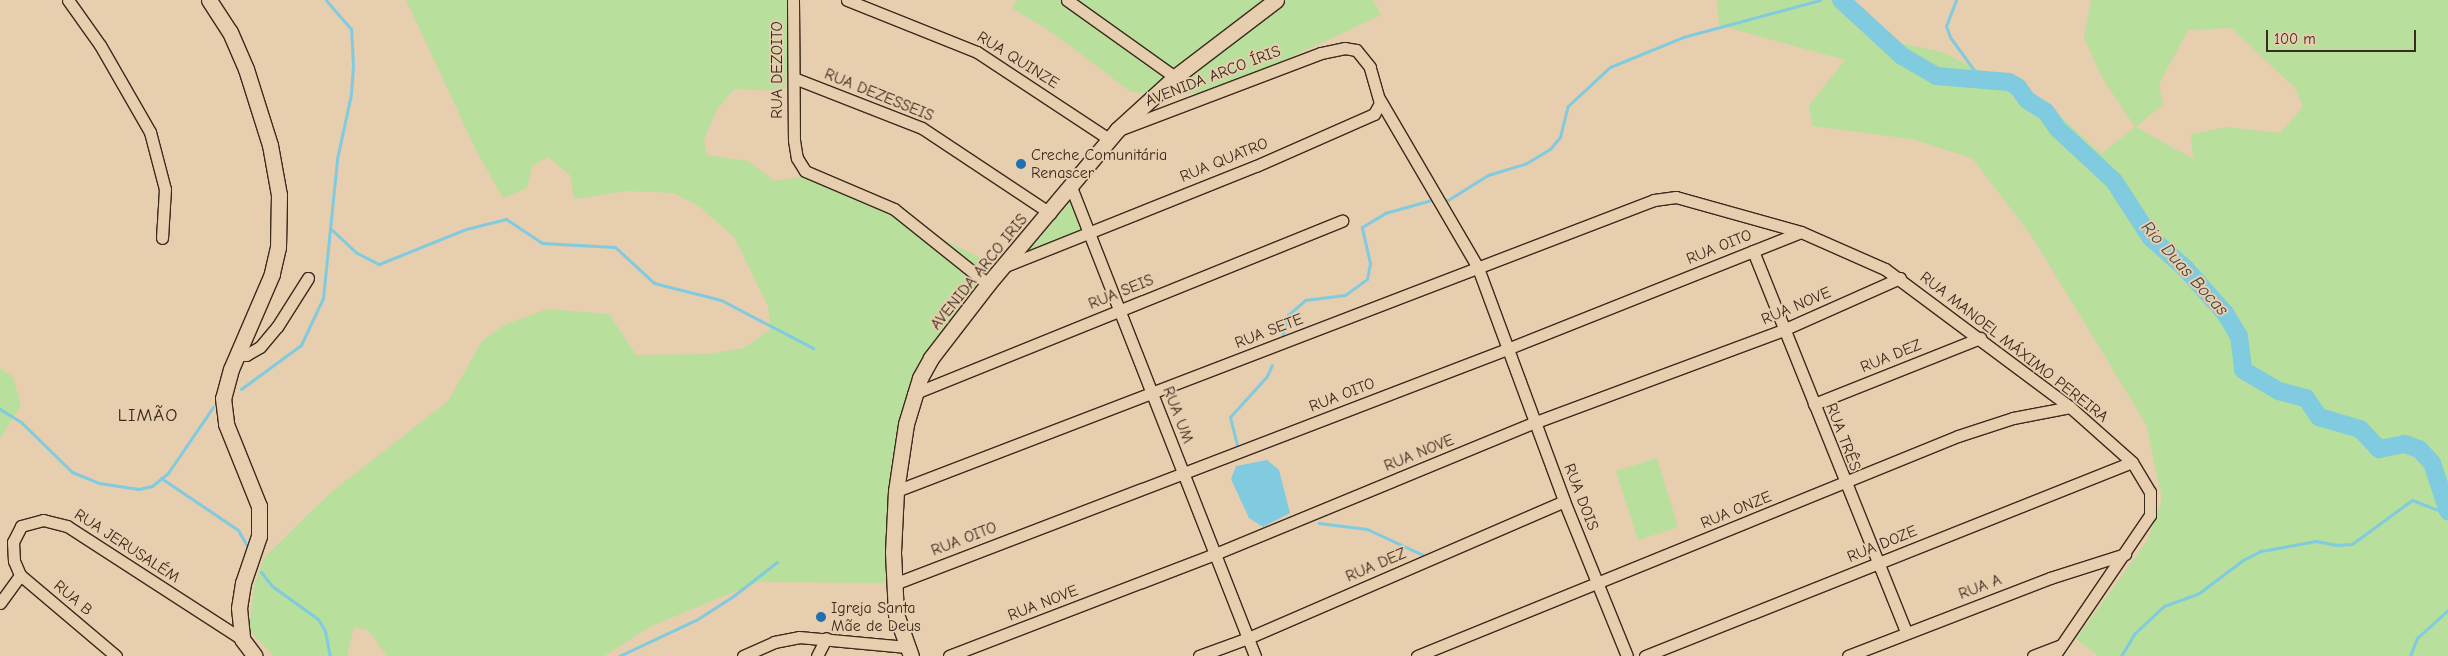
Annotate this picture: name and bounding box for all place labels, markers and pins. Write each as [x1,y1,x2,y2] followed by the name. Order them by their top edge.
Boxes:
[1031,145,1167,183] place label: Creche Comunitária Renascer
[1015,158,1027,170] marker: Creche Comunitária Renascer
[831,598,921,636] place label: Igreja Santa Mãe de Deus
[815,611,827,623] marker: Igreja Santa Mãe de Deus

